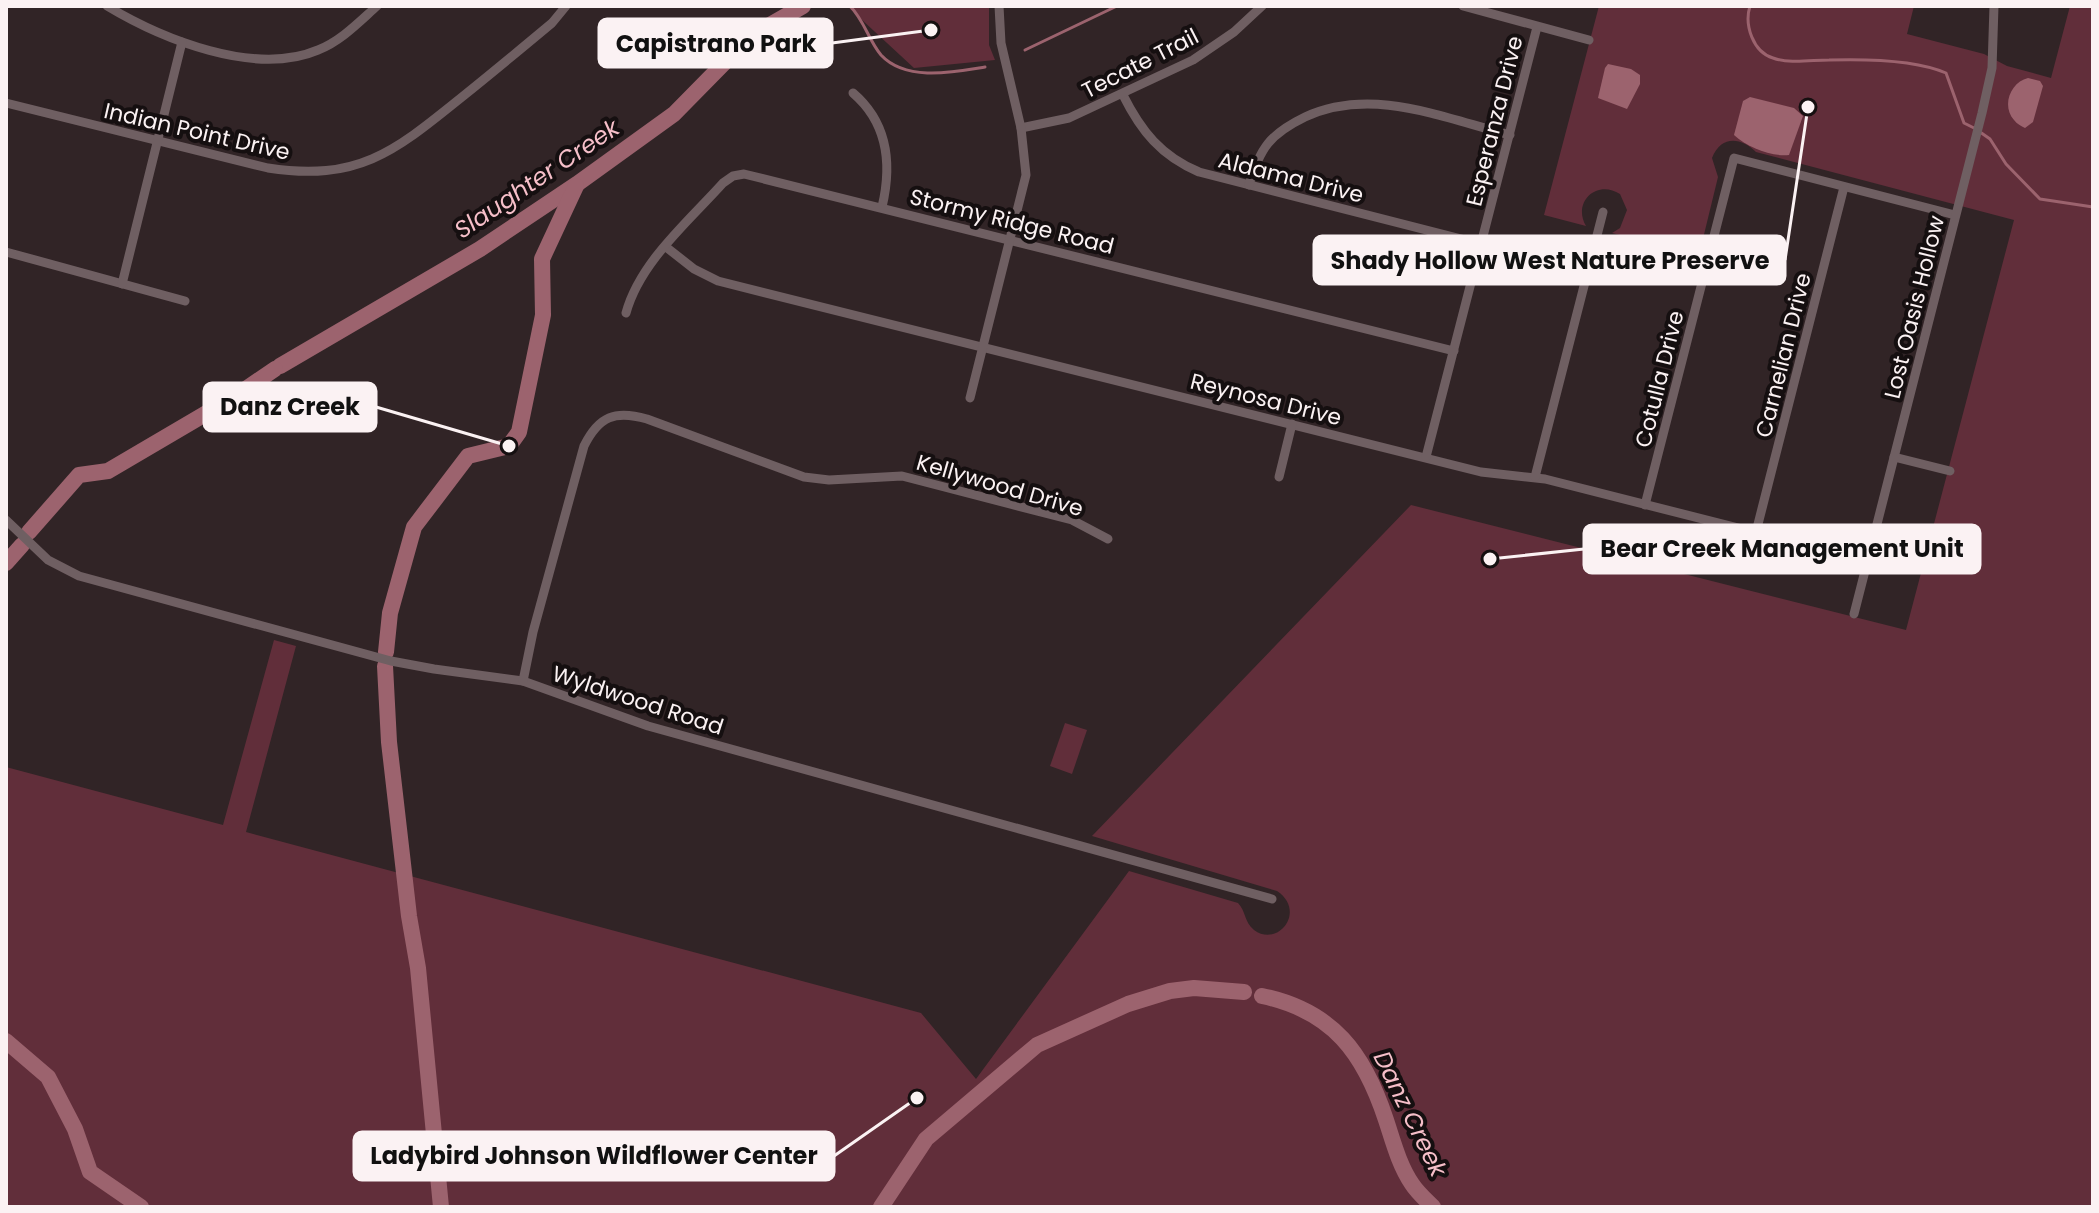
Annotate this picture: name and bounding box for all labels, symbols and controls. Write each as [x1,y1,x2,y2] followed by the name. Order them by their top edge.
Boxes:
[599,19,832,67] callout: Capistrano Park
[1077,21,1204,106] street label: Tecate Trail
[616,27,816,60] text: Capistrano Park
[1458,33,1531,209] street label: Esperanza Drive
[101,95,293,168] street label: Indian Point Drive
[448,110,627,246] water label: Slaughter Creek
[1215,144,1367,210] street label: Aldama Drive
[907,181,1117,262] street label: Stormy Ridge Road
[1877,212,1952,402] street label: Lost Oasis Hollow
[1314,236,1785,284] callout: Shady Hollow West Nature Preserve
[1331,244,1770,277] text: Shady Hollow West Nature Preserve
[1748,270,1819,441] street label: Carnelian Drive
[1628,308,1691,451] street label: Cotulla Drive
[1187,366,1345,433] street label: Reynosa Drive
[204,383,376,431] callout: Danz Creek
[220,390,360,423] text: Danz Creek
[913,447,1087,524] street label: Kellywood Drive
[1584,525,1980,573] callout: Bear Creek Management Unit
[1600,532,1964,565] text: Bear Creek Management Unit
[548,658,727,743] street label: Wyldwood Road
[1366,1045,1456,1184] water label: Danz Creek
[354,1132,834,1180] callout: Ladybird Johnson Wildflower Center
[370,1139,818,1172] text: Ladybird Johnson Wildflower Center

